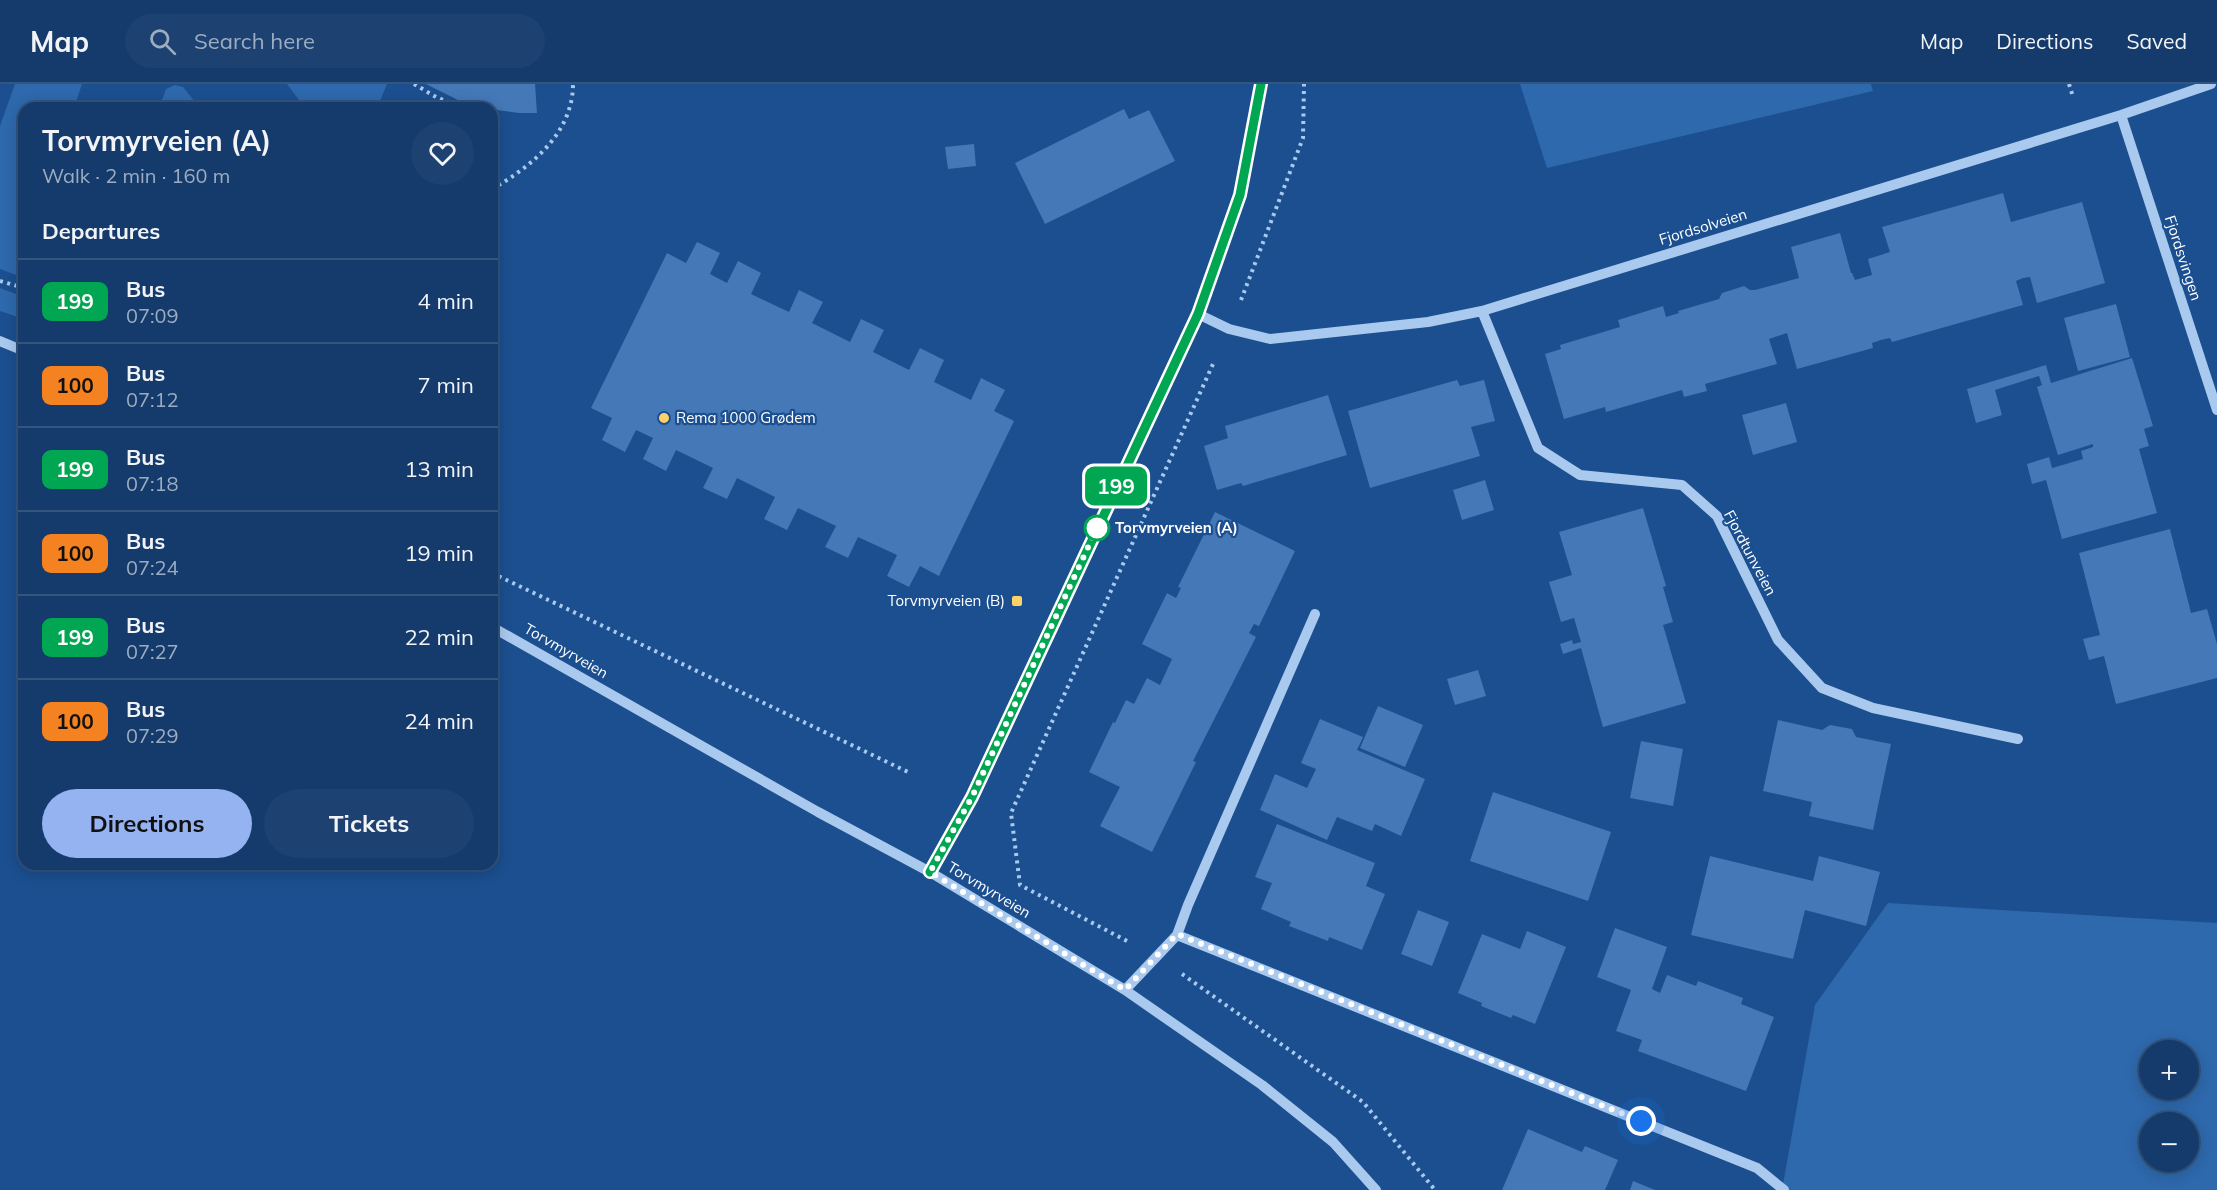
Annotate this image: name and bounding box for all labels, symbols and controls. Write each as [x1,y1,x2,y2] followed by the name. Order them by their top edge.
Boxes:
[125,14,545,68] search box
[30,24,89,59] text: Map
[146,25,179,58] icon: search
[194,27,315,55] text: Search here
[1920,28,1963,54] text: Map
[1996,28,2093,54] text: Directions
[2126,28,2187,54] text: Saved
[411,122,474,185] button: heart
[42,123,271,158] text: Torvmyrveien (A)
[42,163,230,188] text: Walk · 2 min · 160 m
[1657,204,1749,249] street label: Fjordsolveien
[2161,213,2206,303] street label: Fjordsvingen
[42,217,160,245] text: Departures
[126,275,165,303] text: Bus
[418,287,474,315] text: 4 min
[56,288,94,314] text: 199
[126,303,179,328] text: 07:09
[126,359,165,387] text: Bus
[418,371,474,399] text: 7 min
[56,372,94,398] text: 100
[126,387,179,412] text: 07:12
[676,408,816,427] place label: Rema 1000 Grødem
[657,411,671,425] marker: Rema 1000 Grødem
[126,443,165,471] text: Bus
[404,455,474,483] text: 13 min
[56,456,94,482] text: 199
[1082,466,1150,506] line badge: 199
[126,471,179,496] text: 07:18
[1097,473,1135,499] text: 199
[1720,507,1781,599] street label: Fjordtunveien
[1084,515,1110,541] marker: Torvmyrveien (A)
[1115,518,1238,537] place label: Torvmyrveien (A)
[126,527,165,555] text: Bus
[404,539,474,567] text: 19 min
[56,540,94,566] text: 100
[126,555,179,580] text: 07:24
[888,591,1005,610] place label: Torvmyrveien (B)
[1010,594,1024,608] marker: Torvmyrveien (B)
[126,611,165,639] text: Bus
[521,619,612,682] street label: Torvmyrveien
[404,623,474,651] text: 22 min
[56,624,94,650] text: 199
[126,639,179,664] text: 07:27
[126,695,165,723] text: Bus
[404,707,474,735] text: 24 min
[56,708,94,734] text: 100
[126,723,179,748] text: 07:29
[42,789,252,858] button: Directions
[264,789,474,858] button: Tickets
[944,857,1034,922] street label: Torvmyrveien
[2139,1040,2199,1172] map controls
[2139,1040,2199,1100] button: +
[1626,1106,1656,1136] your location
[2139,1112,2199,1172] button: −

